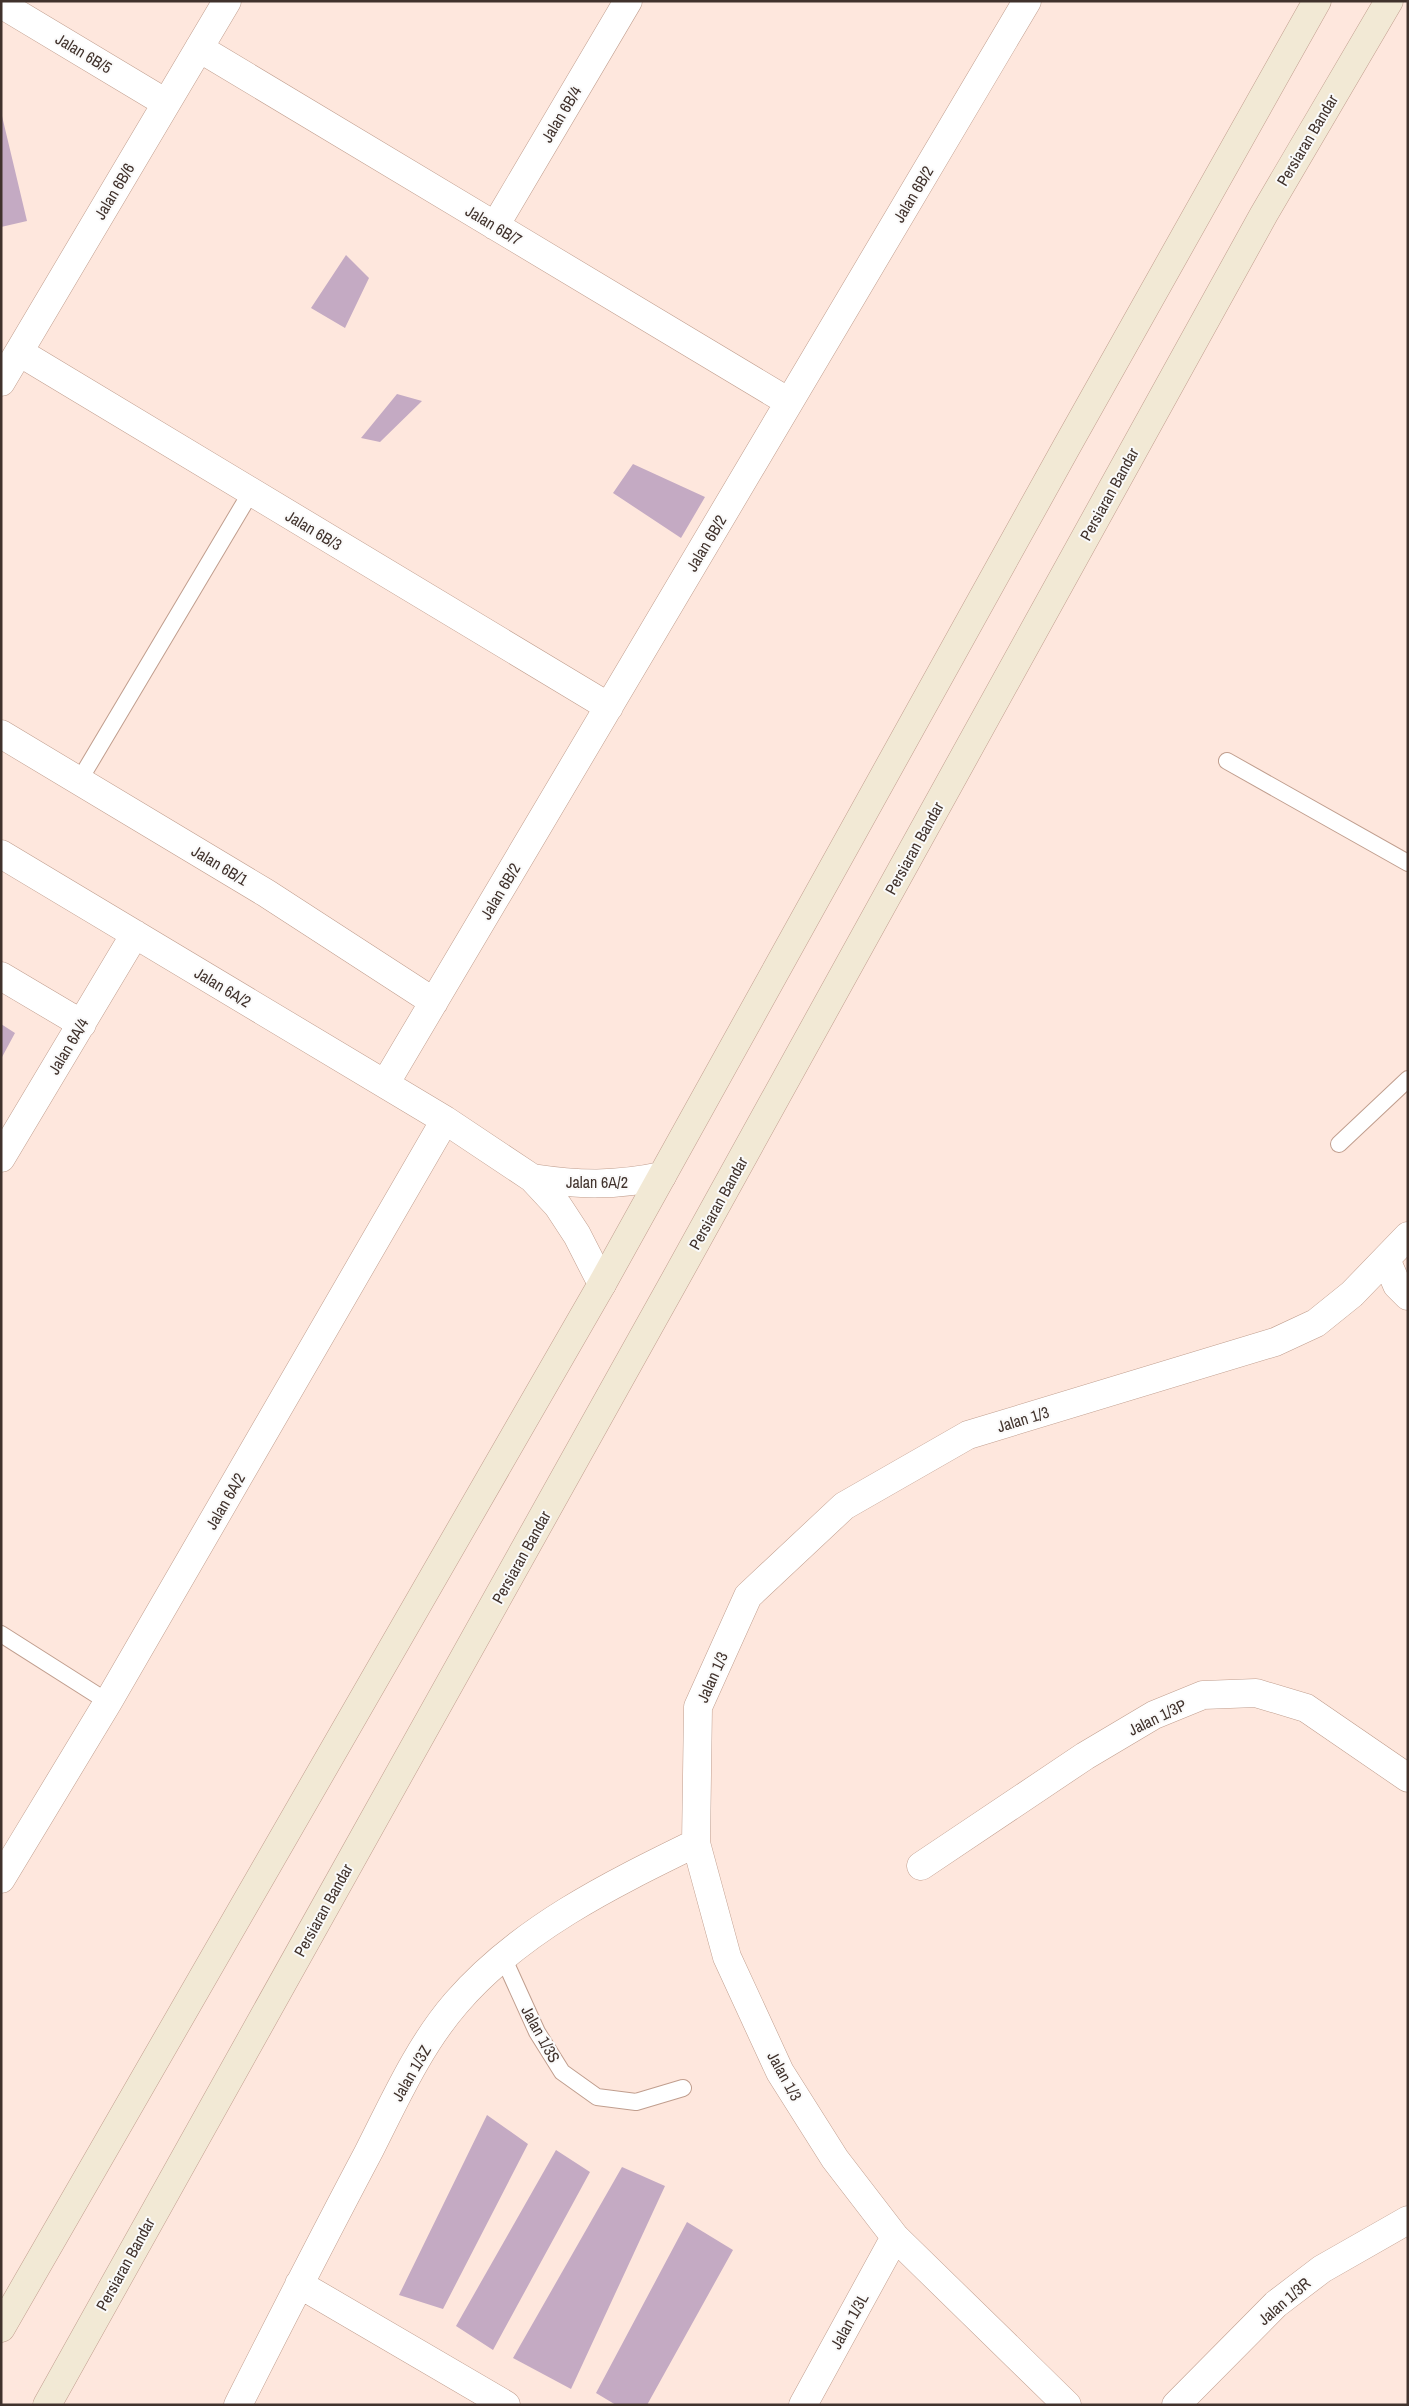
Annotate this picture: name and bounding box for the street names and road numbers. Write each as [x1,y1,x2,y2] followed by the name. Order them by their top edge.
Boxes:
[52,28,116,78] street label: Jalan 6B/5
[536,82,586,146] street label: Jalan 6B/4
[1271,90,1343,190] street label: Persiaran Bandar
[89,159,139,223] street label: Jalan 6B/6
[888,162,938,226] street label: Jalan 6B/2
[462,200,526,250] street label: Jalan 6B/7
[1074,443,1144,544] street label: Persiaran Bandar
[282,505,346,555] street label: Jalan 6B/3
[681,511,731,575] street label: Jalan 6B/2
[879,797,949,898] street label: Persiaran Bandar
[188,840,253,891] street label: Jalan 6B/1
[475,859,525,923] street label: Jalan 6B/2
[191,962,255,1012] street label: Jalan 6A/2
[43,1014,93,1078] street label: Jalan 6A/4
[683,1152,753,1253] street label: Persiaran Bandar
[566,1171,628,1193] street label: Jalan 6A/2
[994,1401,1052,1437] street label: Jalan 1/3
[200,1469,250,1533] street label: Jalan 6A/2
[486,1506,556,1607] street label: Persiaran Bandar
[691,1648,733,1706] street label: Jalan 1/3
[1124,1693,1190,1740] street label: Jalan 1/3P
[288,1859,358,1960] street label: Persiaran Bandar
[516,2002,566,2067] street label: Jalan 1/3S
[386,2041,436,2105] street label: Jalan 1/3Z
[762,2047,808,2105] street label: Jalan 1/3
[90,2213,160,2314] street label: Persiaran Bandar
[1253,2272,1315,2330] street label: Jalan 1/3R
[825,2289,874,2353] street label: Jalan 1/3L

